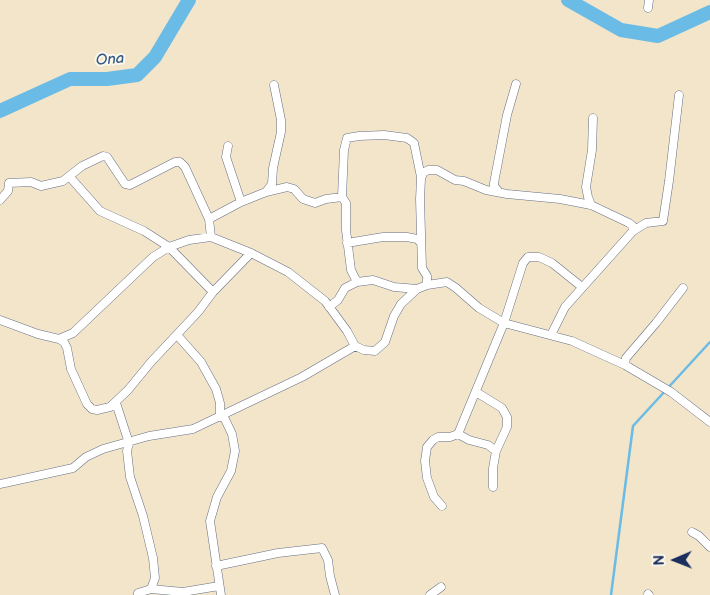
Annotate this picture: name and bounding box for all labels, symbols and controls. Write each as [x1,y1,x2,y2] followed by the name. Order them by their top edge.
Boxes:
[95,50,125,70] water label: Ona
[650,535,700,585] north arrow
[651,555,668,566] text: N

